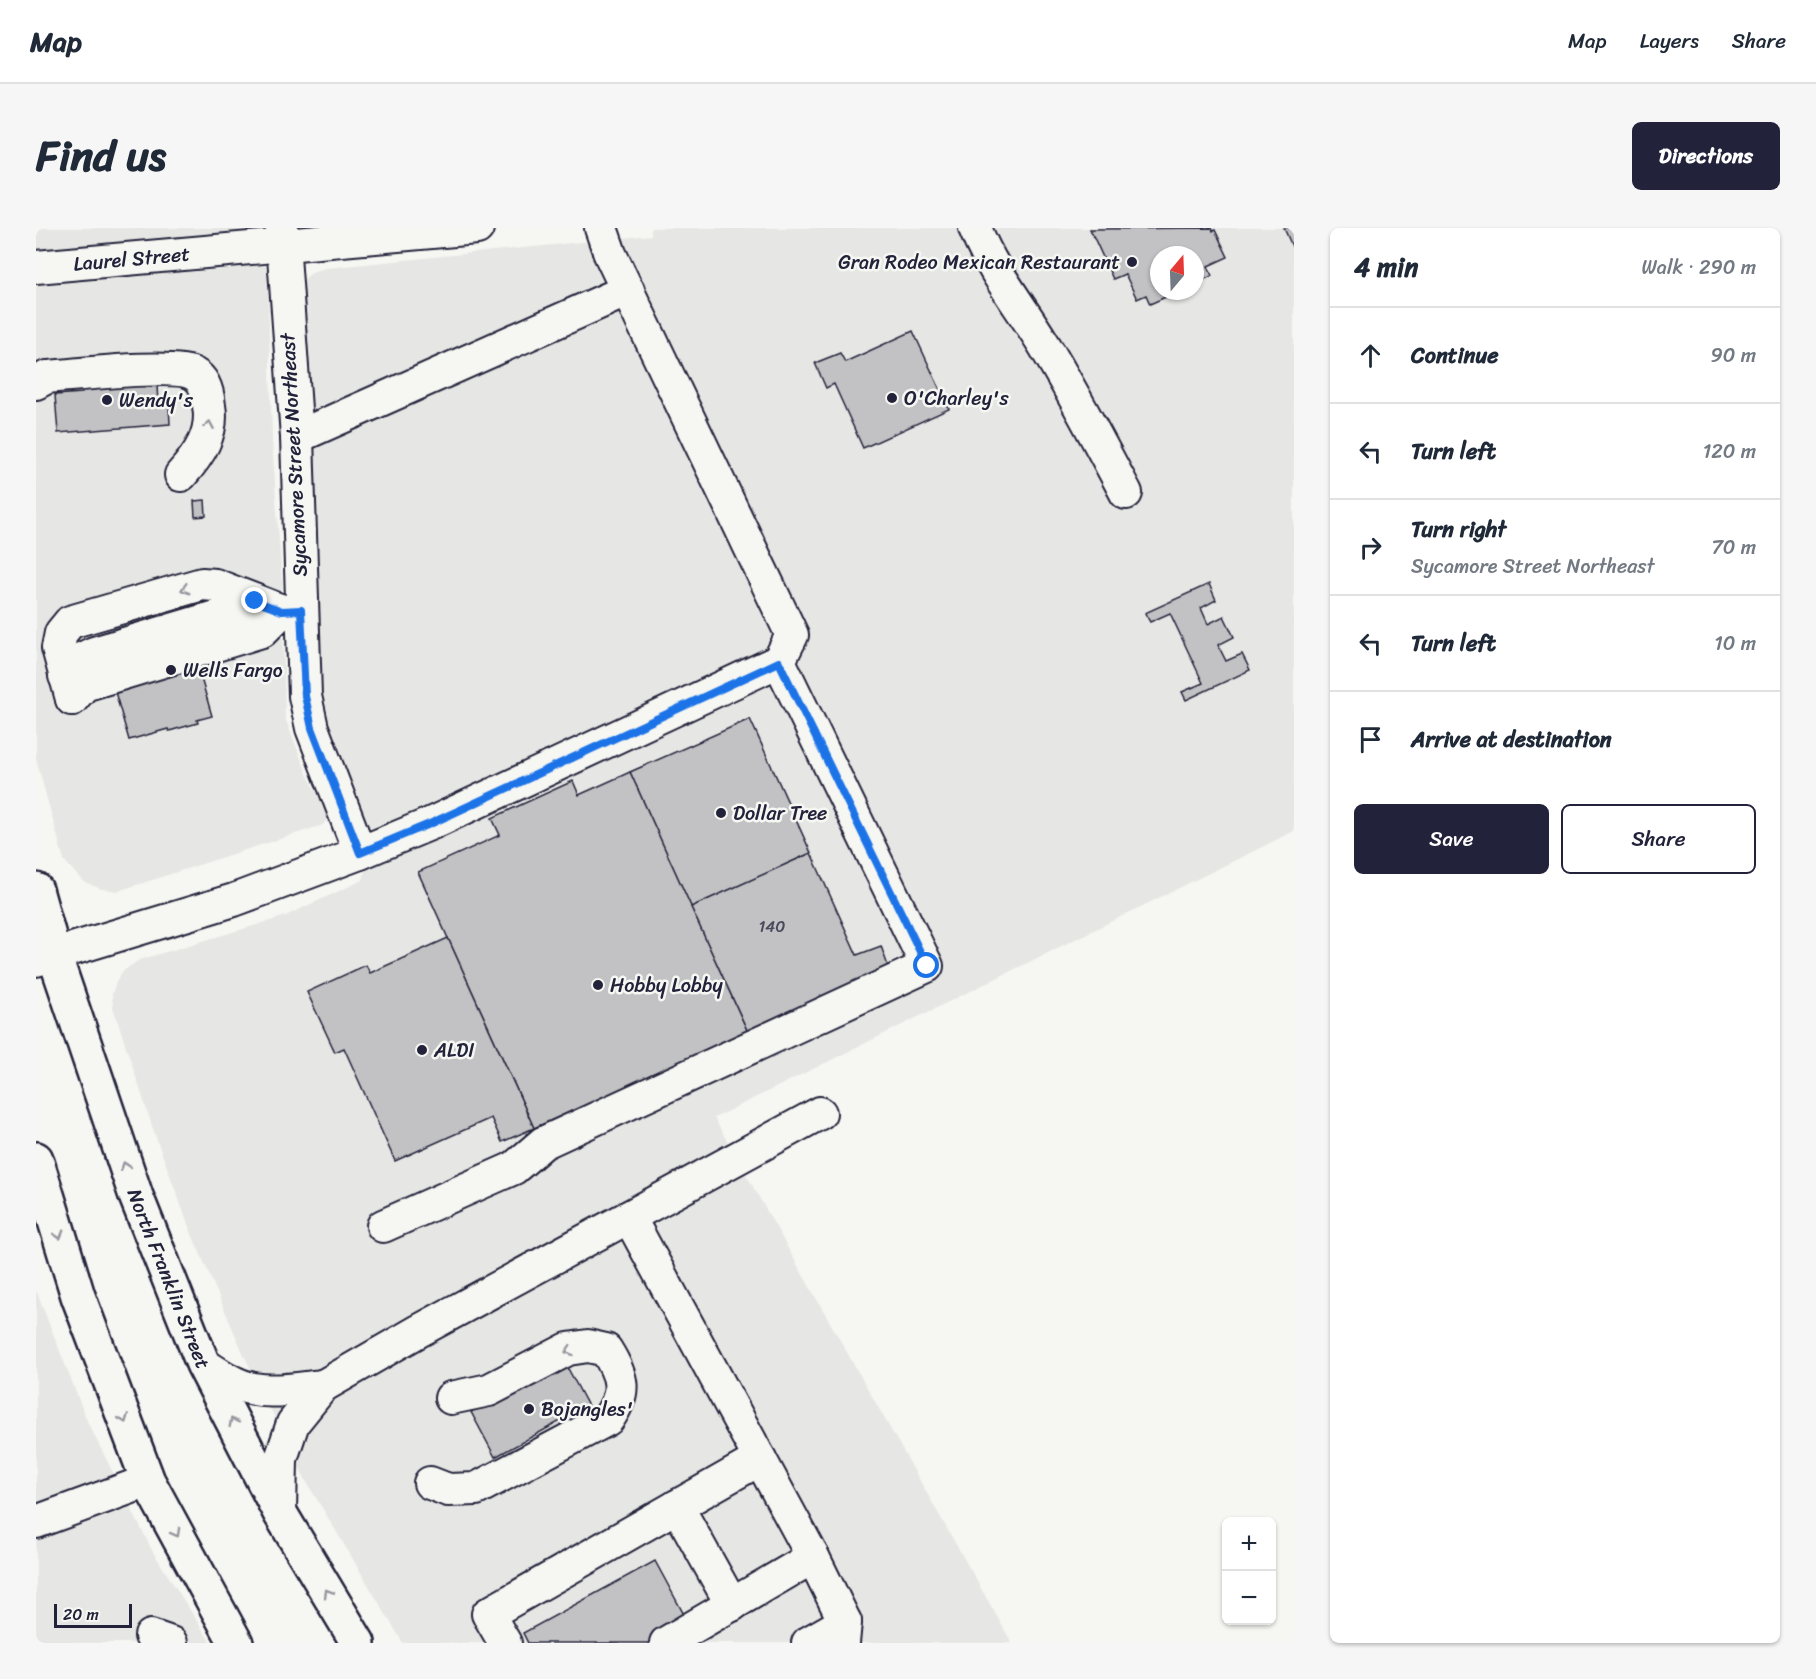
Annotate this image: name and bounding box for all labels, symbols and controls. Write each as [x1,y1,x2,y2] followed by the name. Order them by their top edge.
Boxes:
[30,17,82,66] text: Map
[1568,22,1607,60] text: Map
[1640,22,1699,60] text: Layers
[1732,22,1786,60] text: Share
[36,119,166,193] text: Find us
[1632,122,1780,190] button: Directions
[72,236,192,281] street label: Laurel Street
[1354,244,1418,290] text: 4 min
[838,245,1120,280] place label: Gran Rodeo Mexican Restaurant
[1150,246,1204,300] north arrow
[1641,250,1756,285] text: Walk · 290 m
[1125,255,1139,269] marker: Gran Rodeo Mexican Restaurant
[270,332,318,578] street label: Sycamore Street Northeast
[1411,336,1499,375] text: Continue
[1711,338,1756,373] text: 90 m
[1354,339,1387,372] icon: ahead
[904,381,1010,416] place label: O'Charley's
[119,383,194,418] place label: Wendy's
[885,391,899,405] marker: O'Charley's
[100,393,114,407] marker: Wendy's
[202,421,215,431] one-way arrow
[1411,432,1496,471] text: Turn left
[1703,434,1756,469] text: 120 m
[1354,435,1387,468] icon: left
[1411,510,1506,549] text: Turn right
[1711,530,1756,565] text: 70 m
[1354,531,1387,564] icon: right
[1411,549,1655,584] text: Sycamore Street Northeast
[180,582,191,594] one-way arrow
[241,587,267,613] route end
[1411,624,1496,663] text: Turn left
[1714,626,1756,661] text: 10 m
[1354,627,1387,660] icon: left
[183,653,283,688] place label: Wells Fargo
[164,663,178,677] marker: Wells Fargo
[1411,720,1612,759] text: Arrive at destination
[1354,723,1387,756] icon: arrive
[733,796,827,831] place label: Dollar Tree
[1354,804,1549,874] button: Save
[1561,804,1756,874] button: Share
[714,806,728,820] marker: Dollar Tree
[759,912,785,941] house number: 140
[913,952,939,978] route start
[610,968,723,1003] place label: Hobby Lobby
[591,978,605,992] marker: Hobby Lobby
[433,1033,474,1068] place label: ALDI
[415,1043,429,1057] marker: ALDI
[120,1161,133,1171] one-way arrow
[117,1184,221,1375] street label: North Franklin Street
[52,1229,64,1240] one-way arrow
[564,1344,575,1356] one-way arrow
[541,1392,633,1427] place label: Bojangles'
[522,1402,536,1416] marker: Bojangles'
[117,1413,130,1424] one-way arrow
[229,1418,241,1429] one-way arrow
[1222,1517,1276,1625] map controls
[1222,1517,1276,1571] button: +
[169,1527,180,1537] one-way arrow
[1222,1571,1276,1625] button: −
[324,1589,335,1599] one-way arrow
[63,1600,99,1629] text: 20 m
[54,1601,132,1628] scale bar

